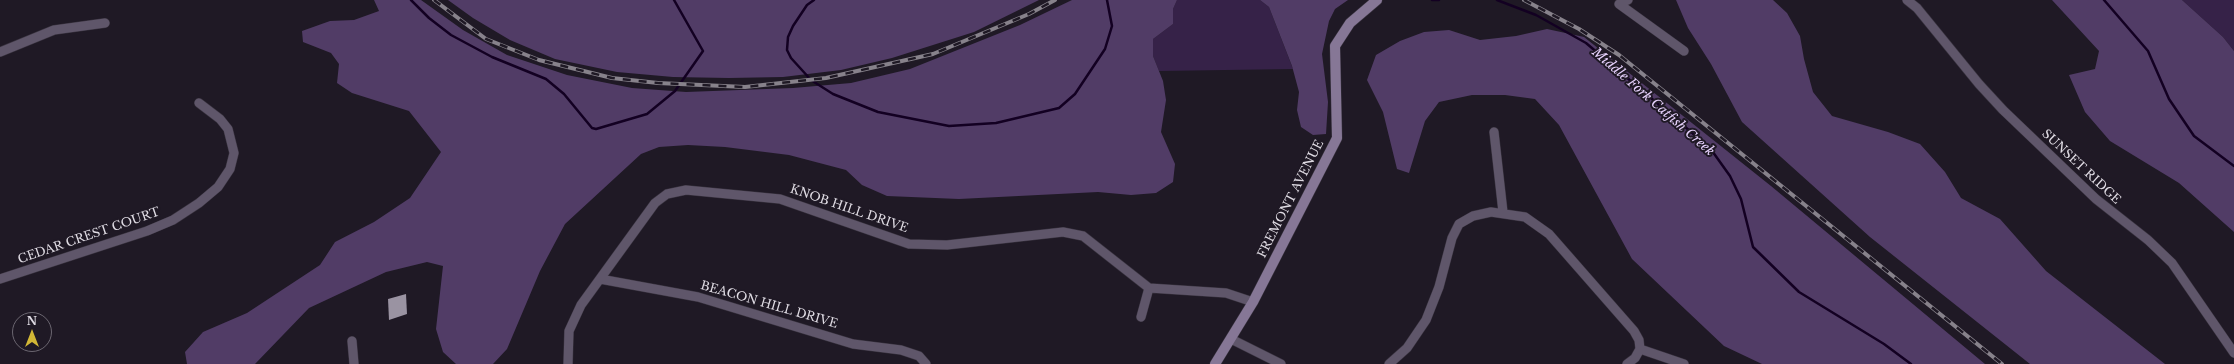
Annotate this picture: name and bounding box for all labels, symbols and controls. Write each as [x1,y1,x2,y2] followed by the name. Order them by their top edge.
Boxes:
[1589,45,1717,159] water label: Middle Fork Catfish Creek
[2039,127,2123,207] street label: SUNSET RIDGE
[1255,138,1327,260] street label: FREMONT AVENUE
[788,182,910,236] street label: KNOB HILL DRIVE
[16,205,162,267] street label: CEDAR CREST COURT
[699,279,839,331] street label: BEACON HILL DRIVE
[12,312,52,352] north arrow
[27,314,37,328] text: N

